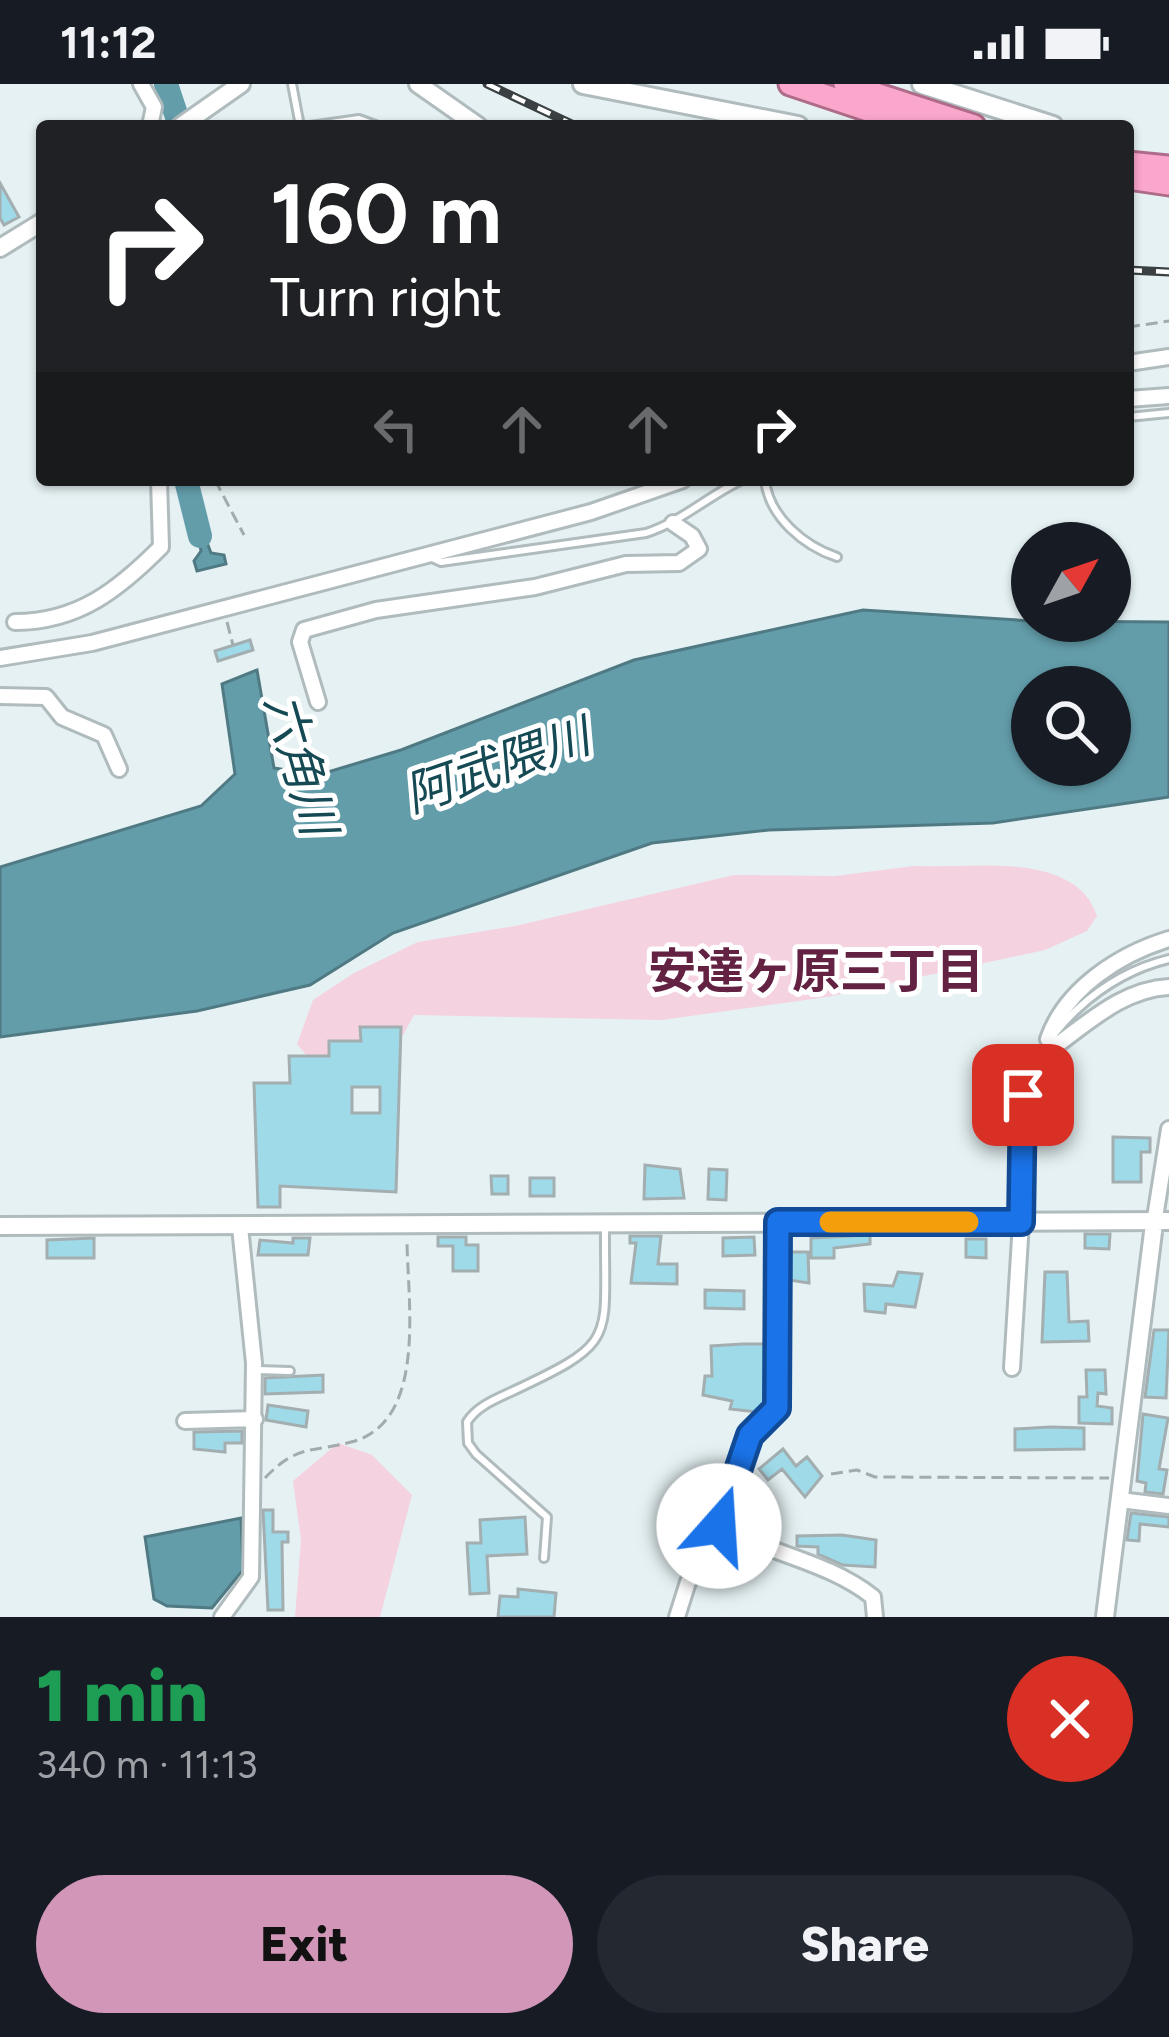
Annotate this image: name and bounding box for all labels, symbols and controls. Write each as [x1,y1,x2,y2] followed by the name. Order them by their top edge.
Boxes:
[60,15,157,69] text: 11:12
[270,163,502,264] text: 160 m
[72,168,228,324] icon: right
[270,265,502,330] text: Turn right
[363,396,429,462] icon: left
[489,396,555,462] icon: ahead
[615,396,681,462] icon: ahead
[741,396,807,462] icon: right
[1011,522,1131,642] north arrow
[1011,522,1131,786] map controls
[1011,666,1131,786] button: search
[253,687,350,846] water label: 六角川
[397,705,602,824] water label: 阿武隈川
[648,942,984,1000] district label: 安達ヶ原三丁目
[972,1044,1074,1146] pin
[990,1062,1056,1128] icon: arrive
[656,1463,782,1589] position arrow
[36,1653,208,1739] text: 1 min
[1007,1656,1133,1782] button: close
[36,1741,258,1788] text: 340 m · 11:13
[36,1875,573,2013] button: Exit
[597,1875,1133,2013] button: Share

